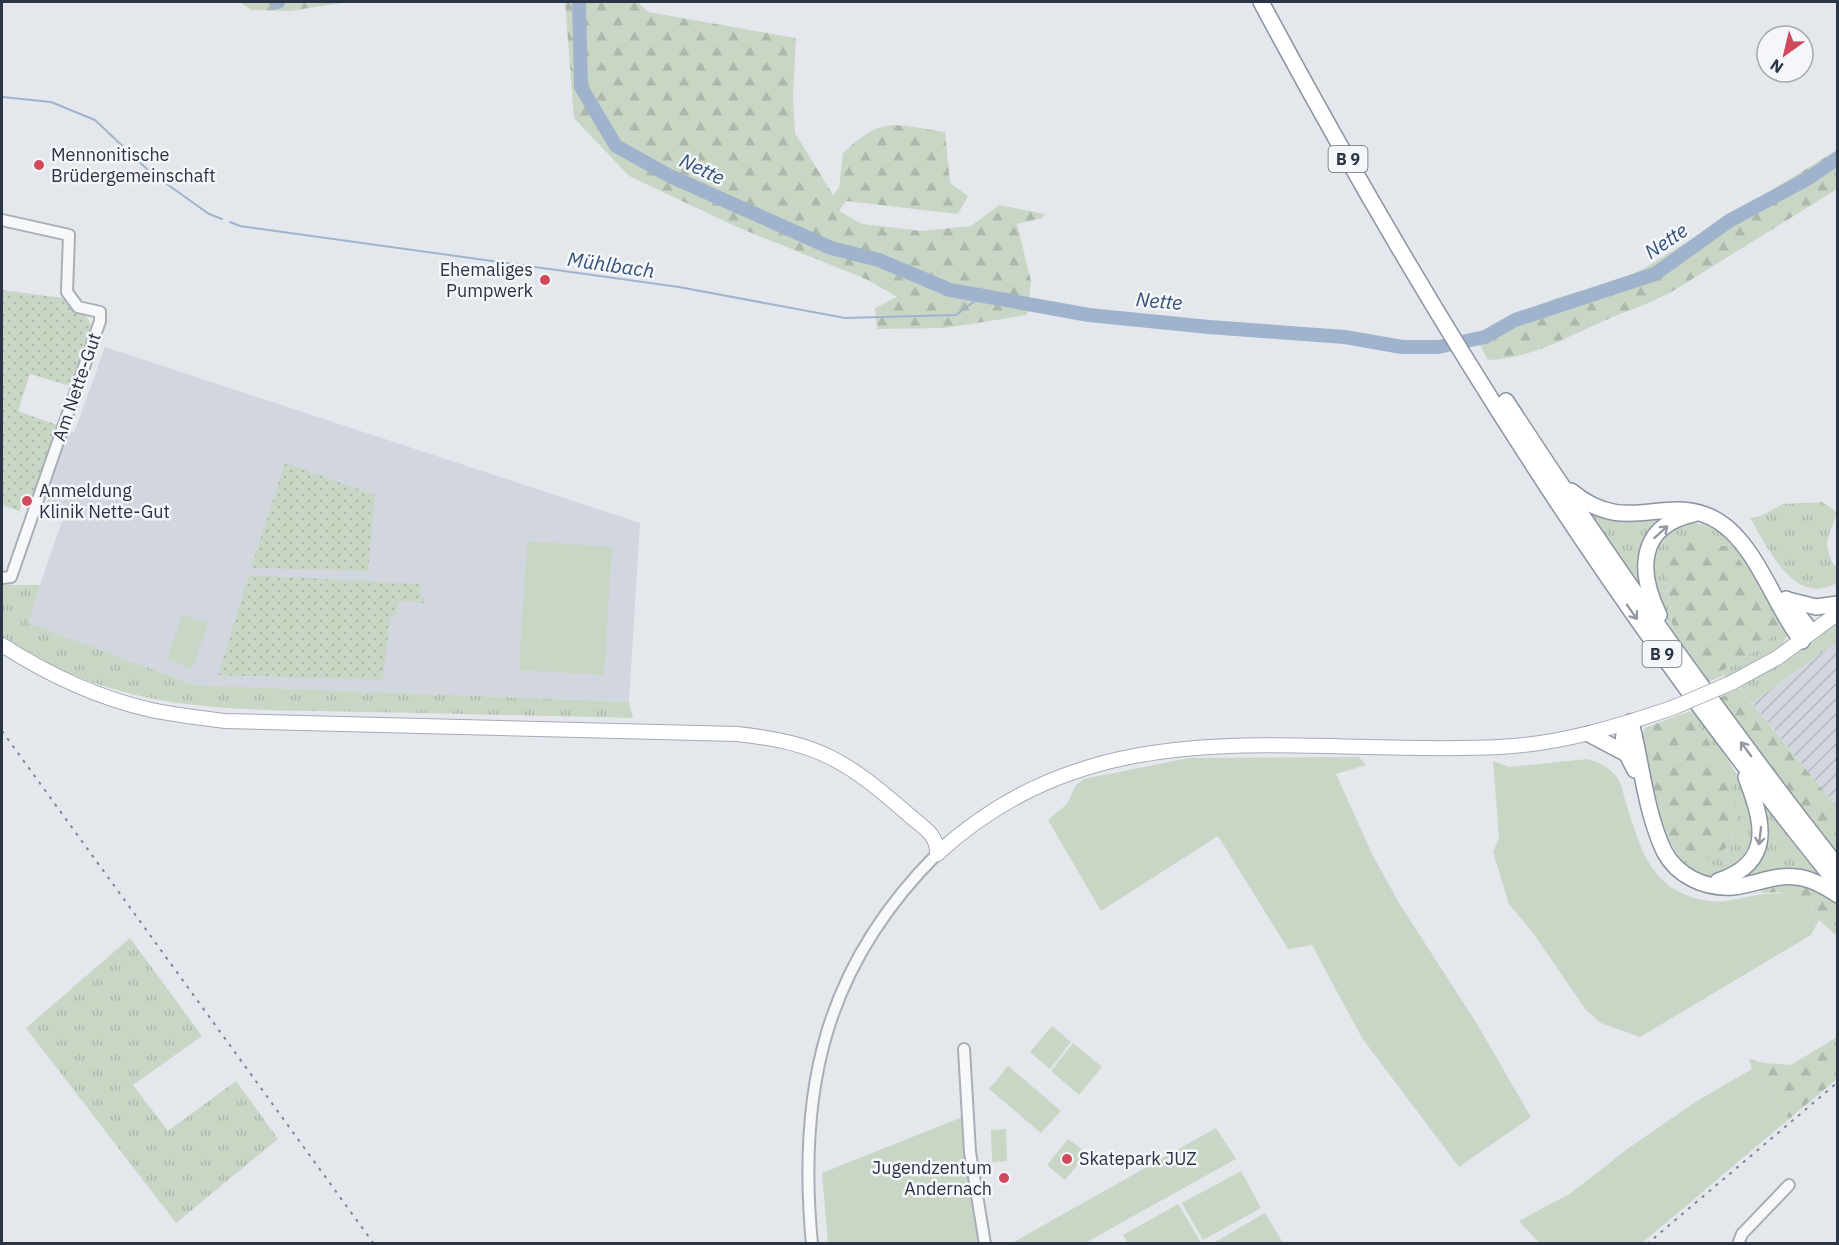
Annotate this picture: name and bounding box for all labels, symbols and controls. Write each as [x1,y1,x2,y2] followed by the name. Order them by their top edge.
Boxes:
[1755,24,1815,84] north arrow
[1766,55,1787,78] text: N
[51,143,216,187] place label: Mennonitische Brüdergemeinschaft
[675,146,729,191] water label: Nette
[1328,146,1368,172] road number: B 9
[32,158,46,172] marker: Mennonitische Brüdergemeinschaft
[1639,216,1693,265] water label: Nette
[566,245,656,284] water label: Mühlbach
[440,258,534,302] place label: Ehemaliges Pumpwerk
[538,273,552,287] marker: Ehemaliges Pumpwerk
[1135,285,1183,316] water label: Nette
[47,330,106,444] street label: Am Nette-Gut
[39,479,170,523] place label: Anmeldung Klinik Nette-Gut
[20,494,34,508] marker: Anmeldung Klinik Nette-Gut
[1654,525,1669,539] one-way arrow
[1626,603,1638,620] one-way arrow
[1642,641,1682,667] road number: B 9
[1740,742,1752,758] one-way arrow
[1754,825,1765,845] one-way arrow
[1079,1147,1197,1170] place label: Skatepark JUZ
[1060,1152,1074,1166] marker: Skatepark JUZ
[872,1156,992,1200] place label: Jugendzentum Andernach
[997,1171,1011,1185] marker: Jugendzentum Andernach

